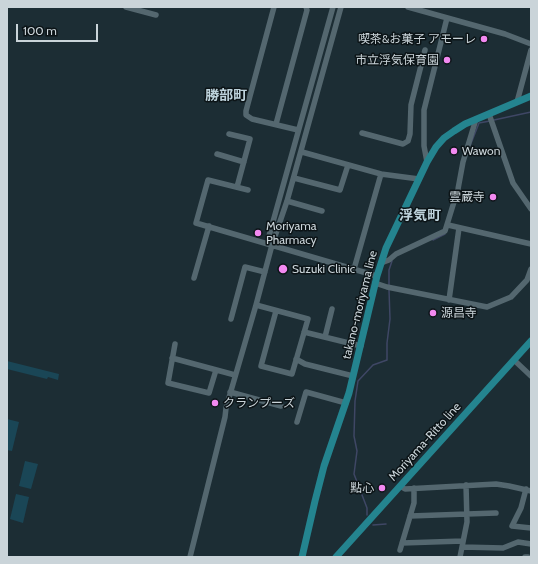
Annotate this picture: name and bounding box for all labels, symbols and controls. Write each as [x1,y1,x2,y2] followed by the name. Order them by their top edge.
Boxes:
[18,16,100,42] scale bar
[23,23,57,38] text: 100 m
[358,32,476,46] place label: 喫茶&お菓子 アモーレ
[479,34,489,44] marker: 喫茶&お菓子 アモーレ
[355,53,439,67] place label: 市立浮気保育園
[442,55,452,65] marker: 市立浮気保育園
[205,88,247,104] district label: 勝部町
[462,144,500,158] place label: Wawon
[449,146,459,156] marker: Wawon
[449,190,485,204] place label: 雲蔵寺
[488,192,498,202] marker: 雲蔵寺
[399,208,441,224] district label: 浮気町
[266,219,317,247] place label: Moriyama Pharmacy
[253,228,263,238] marker: Moriyama Pharmacy
[340,249,380,361] street label: takano-moriyama line
[292,262,355,276] place label: Suzuki Clinic
[277,263,289,275] marker: Suzuki Clinic
[441,306,477,320] place label: 源昌寺
[428,308,438,318] marker: 源昌寺
[223,396,295,410] place label: クランプーズ
[210,398,220,408] marker: クランプーズ
[386,400,464,484] street label: Moriyama-Ritto line
[350,481,374,495] place label: 點心
[377,483,387,493] marker: 點心

